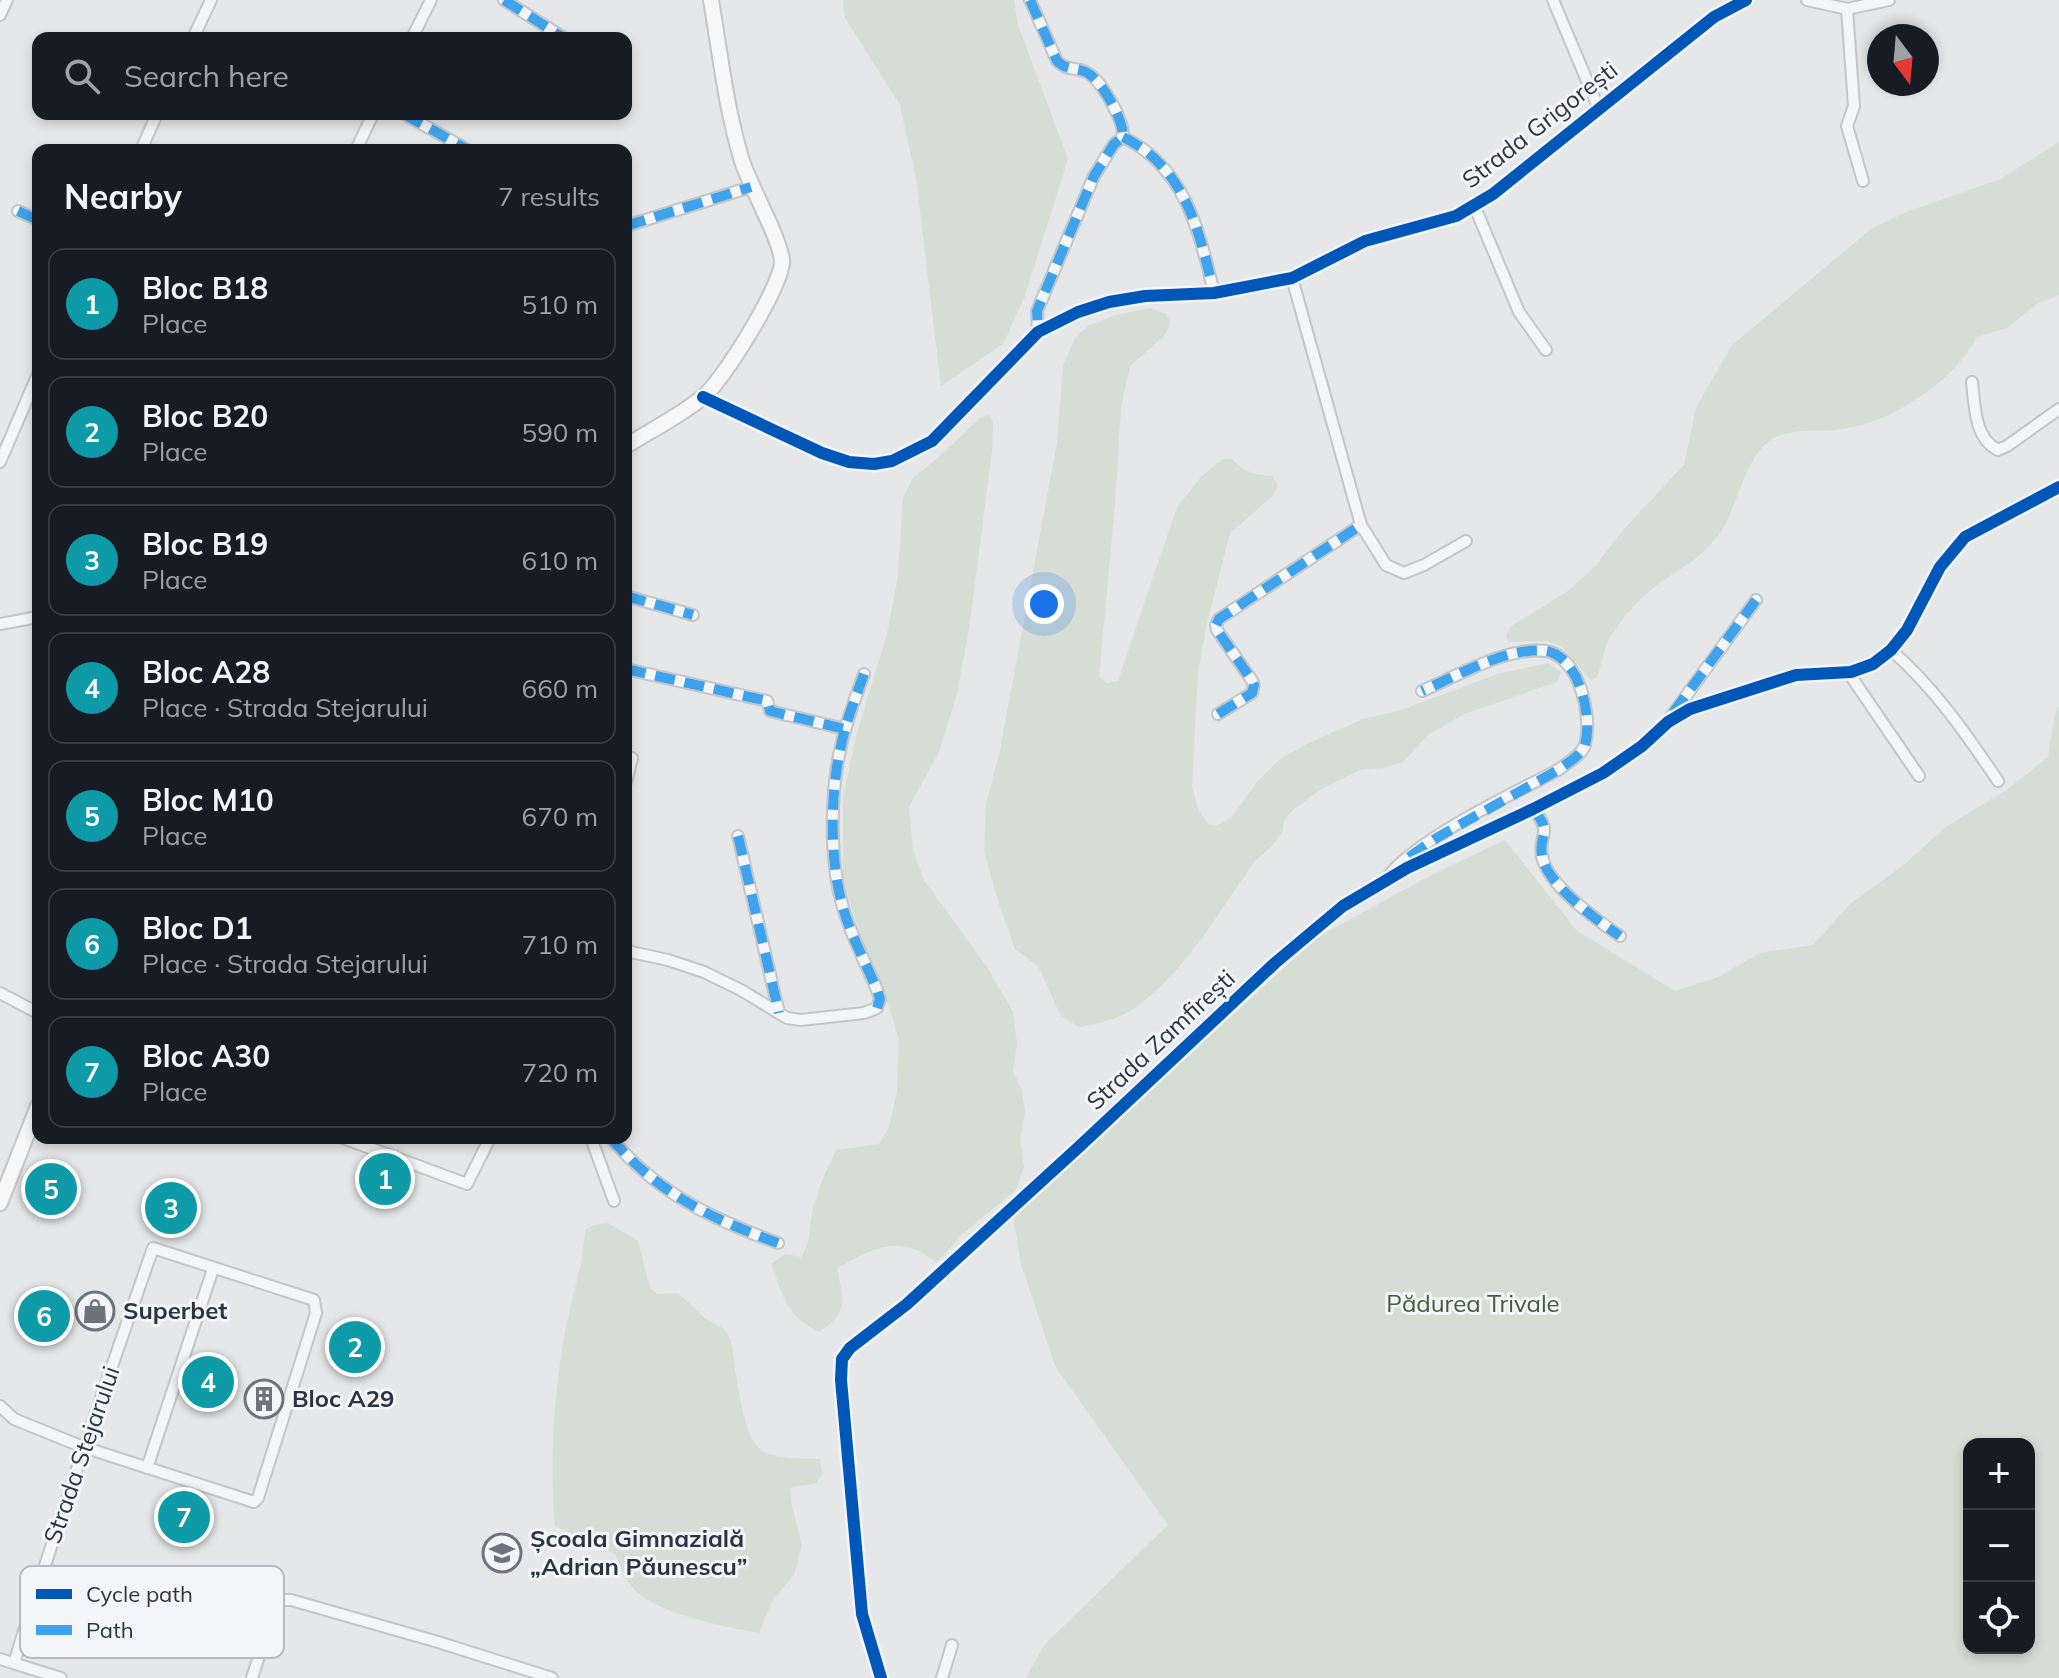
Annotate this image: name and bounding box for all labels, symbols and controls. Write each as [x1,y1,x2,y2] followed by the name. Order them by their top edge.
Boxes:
[1867,24,1939,96] north arrow
[32,32,632,120] search box
[60,54,104,98] icon: search
[1456,54,1624,195] street label: Strada Grigorești
[124,57,289,95] text: Search here
[64,175,182,218] text: Nearby
[498,180,600,213] text: 7 results
[142,269,268,307] text: Bloc B18
[84,288,100,321] text: 1
[522,288,598,321] text: 510 m
[142,307,207,340] text: Place
[142,397,268,435] text: Bloc B20
[84,416,100,449] text: 2
[522,416,598,449] text: 590 m
[142,435,207,468] text: Place
[142,525,268,563] text: Bloc B19
[84,544,100,577] text: 3
[522,544,598,577] text: 610 m
[142,563,207,596] text: Place
[1024,584,1064,624] your location
[142,653,270,691] text: Bloc A28
[84,672,100,705] text: 4
[522,672,598,705] text: 660 m
[142,691,428,724] text: Place · Strada Stejarului
[142,781,274,819] text: Bloc M10
[84,800,100,833] text: 5
[522,800,598,833] text: 670 m
[142,819,207,852] text: Place
[142,909,253,947] text: Bloc D1
[84,928,100,961] text: 6
[522,928,598,961] text: 710 m
[142,947,428,980] text: Place · Strada Stejarului
[1080,963,1242,1117] street label: Strada Zamfirești
[142,1037,270,1075] text: Bloc A30
[84,1056,100,1089] text: 7
[522,1056,598,1089] text: 720 m
[142,1075,207,1108] text: Place
[359,1149,411,1209] pin: 1
[25,1159,77,1219] pin: 5
[145,1178,197,1238] pin: 3
[18,1286,70,1346] pin: 6
[1386,1288,1560,1318] park label: Pădurea Trivale
[74,1290,116,1332] shop icon: Superbet
[123,1295,227,1325] place label: Superbet
[329,1317,381,1377] pin: 2
[182,1352,234,1412] pin: 4
[37,1362,125,1547] street label: Strada Stejarului
[243,1378,285,1420] building icon: Bloc A29
[292,1383,395,1413] place label: Bloc A29
[1963,1438,2035,1654] map controls
[1963,1438,2035,1510] button: +
[158,1487,210,1547] pin: 7
[1963,1510,2035,1582] button: −
[530,1523,748,1581] place label: Școala Gimnazială „Adrian Păunescu”
[481,1532,523,1574] school or university icon: Școala Gimnazială „Adrian Păunescu”
[20,1566,284,1658] legend
[86,1580,193,1608] text: Cycle path
[1963,1582,2035,1654] button: locate
[86,1616,134,1644] text: Path

